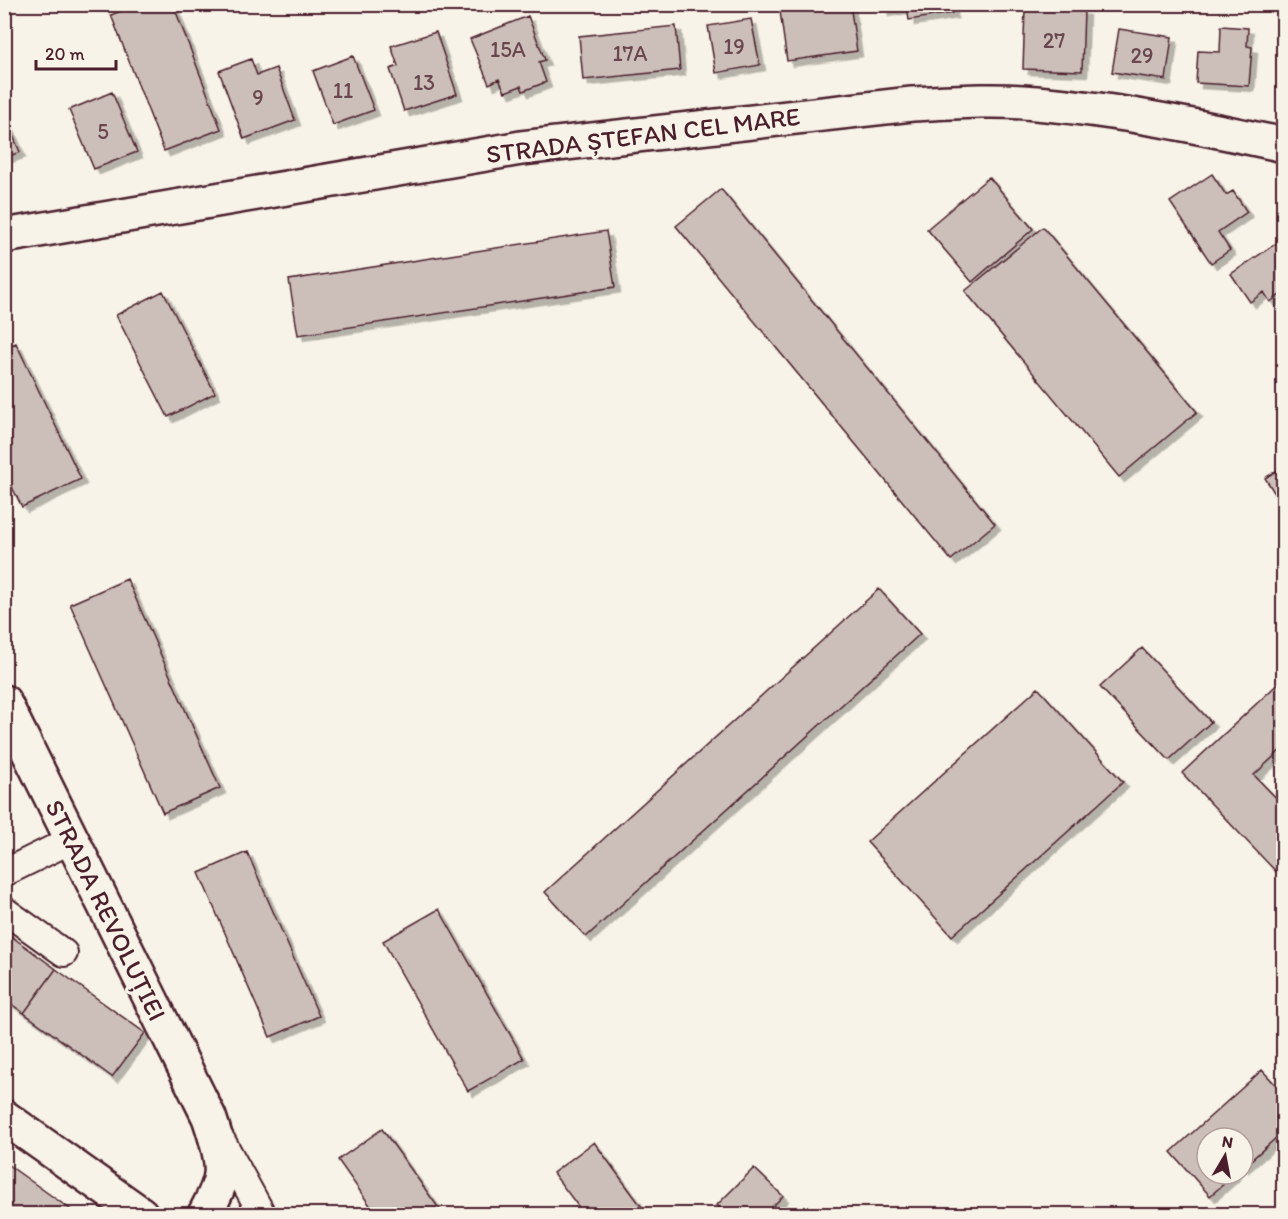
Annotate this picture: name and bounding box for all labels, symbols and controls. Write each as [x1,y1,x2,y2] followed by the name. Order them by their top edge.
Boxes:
[1043,27,1065,54] house number: 27
[36,33,116,71] scale bar
[723,33,745,60] house number: 19
[490,36,526,63] house number: 15A
[612,40,648,67] house number: 17A
[1130,42,1154,69] house number: 29
[45,43,85,65] text: 20 m
[413,69,435,96] house number: 13
[333,77,353,104] house number: 11
[252,84,264,111] house number: 9
[484,100,802,170] street label: STRADA ȘTEFAN CEL MARE
[97,118,109,145] house number: 5
[39,794,173,1026] street label: STRADA REVOLUȚIEI
[1195,1126,1255,1186] north arrow
[1221,1131,1234,1152] text: N

